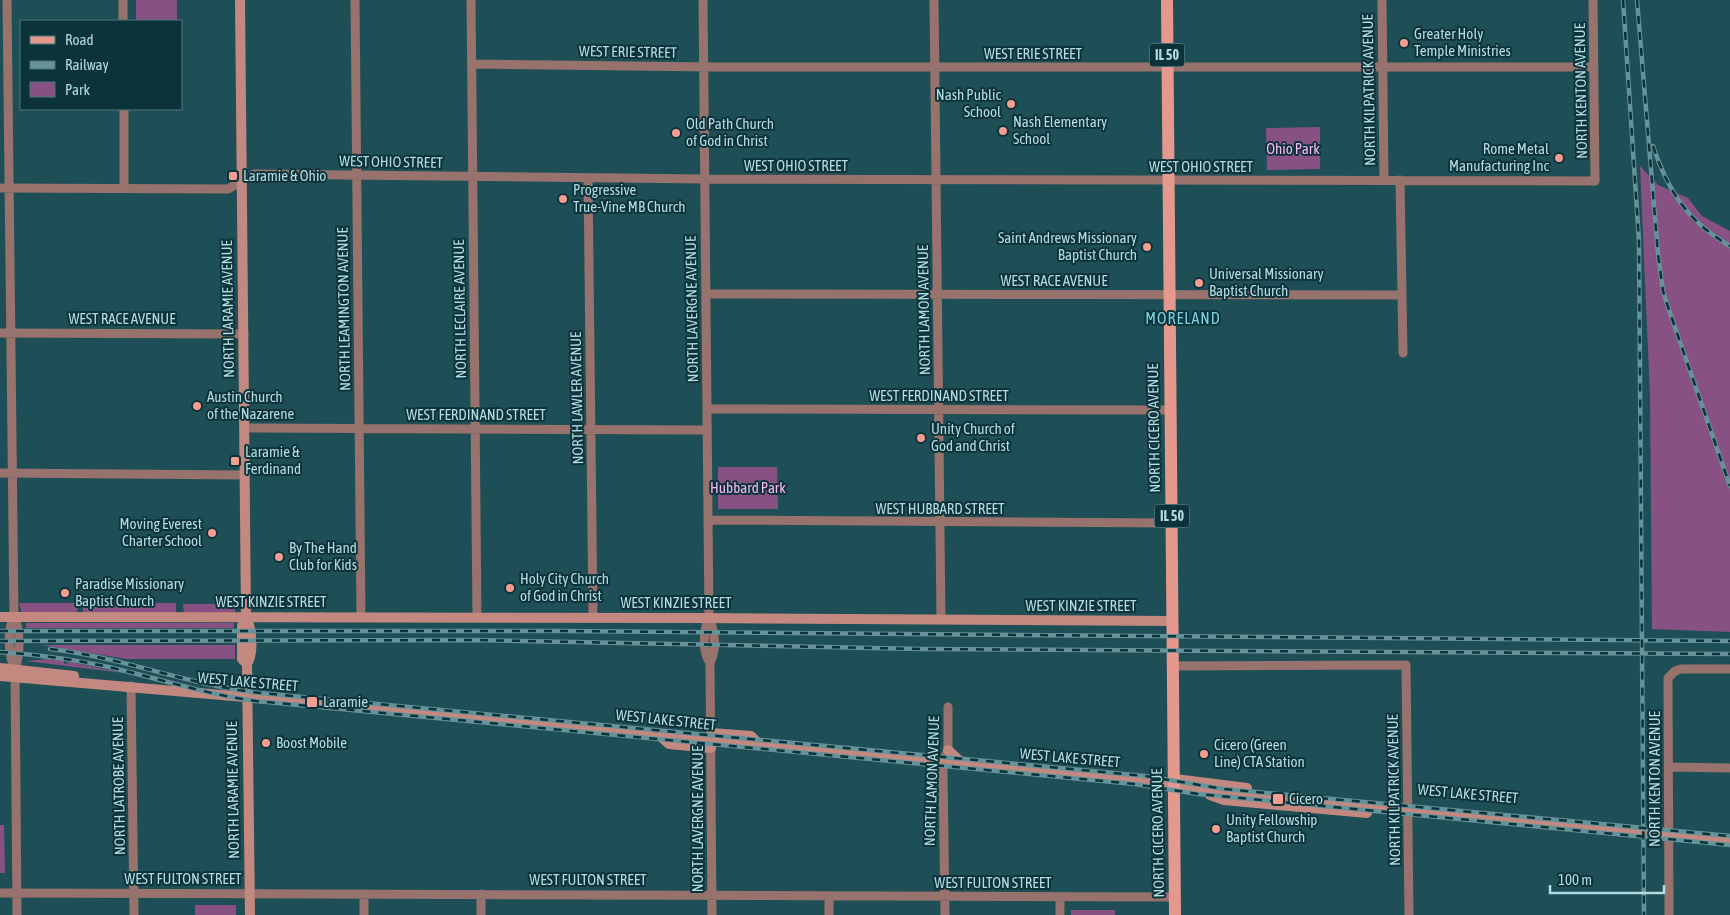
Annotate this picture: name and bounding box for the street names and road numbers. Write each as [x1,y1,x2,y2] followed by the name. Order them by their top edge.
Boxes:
[1359,13,1378,166] street label: NORTH KILPATRICK AVENUE
[1571,22,1590,159] street label: NORTH KENTON AVENUE
[579,42,678,61] street label: WEST ERIE STREET
[1150,44,1184,66] road number: IL 50
[984,45,1082,62] street label: WEST ERIE STREET
[339,152,444,171] street label: WEST OHIO STREET
[744,157,848,174] street label: WEST OHIO STREET
[1149,158,1253,175] street label: WEST OHIO STREET
[334,227,353,391] street label: NORTH LEAMINGTON AVENUE
[682,235,701,382] street label: NORTH LAVERGNE AVENUE
[218,239,237,378] street label: NORTH LARAMIE AVENUE
[450,239,469,379] street label: NORTH LECLAIRE AVENUE
[914,244,933,375] street label: NORTH LAMON AVENUE
[1000,272,1108,289] street label: WEST RACE AVENUE
[68,310,176,327] street label: WEST RACE AVENUE
[567,331,586,465] street label: NORTH LAWLER AVENUE
[1144,363,1163,493] street label: NORTH CICERO AVENUE
[869,387,1009,404] street label: WEST FERDINAND STREET
[406,406,546,423] street label: WEST FERDINAND STREET
[875,500,1005,517] street label: WEST HUBBARD STREET
[1154,504,1190,528] road number: IL 50
[215,593,327,610] street label: WEST KINZIE STREET
[620,594,732,611] street label: WEST KINZIE STREET
[1025,597,1137,614] street label: WEST KINZIE STREET
[197,669,299,694] street label: WEST LAKE STREET
[615,706,718,733] street label: WEST LAKE STREET
[1646,710,1663,847] street label: NORTH KENTON AVENUE
[1384,713,1403,866] street label: NORTH KILPATRICK AVENUE
[921,715,942,846] street label: NORTH LAMON AVENUE
[109,716,128,855] street label: NORTH LATROBE AVENUE
[223,720,242,859] street label: NORTH LARAMIE AVENUE
[689,745,706,892] street label: NORTH LAVERGNE AVENUE
[1019,745,1121,770] street label: WEST LAKE STREET
[1148,768,1167,898] street label: NORTH CICERO AVENUE
[1417,781,1519,806] street label: WEST LAKE STREET
[124,870,242,887] street label: WEST FULTON STREET
[529,871,647,888] street label: WEST FULTON STREET
[934,874,1052,891] street label: WEST FULTON STREET

